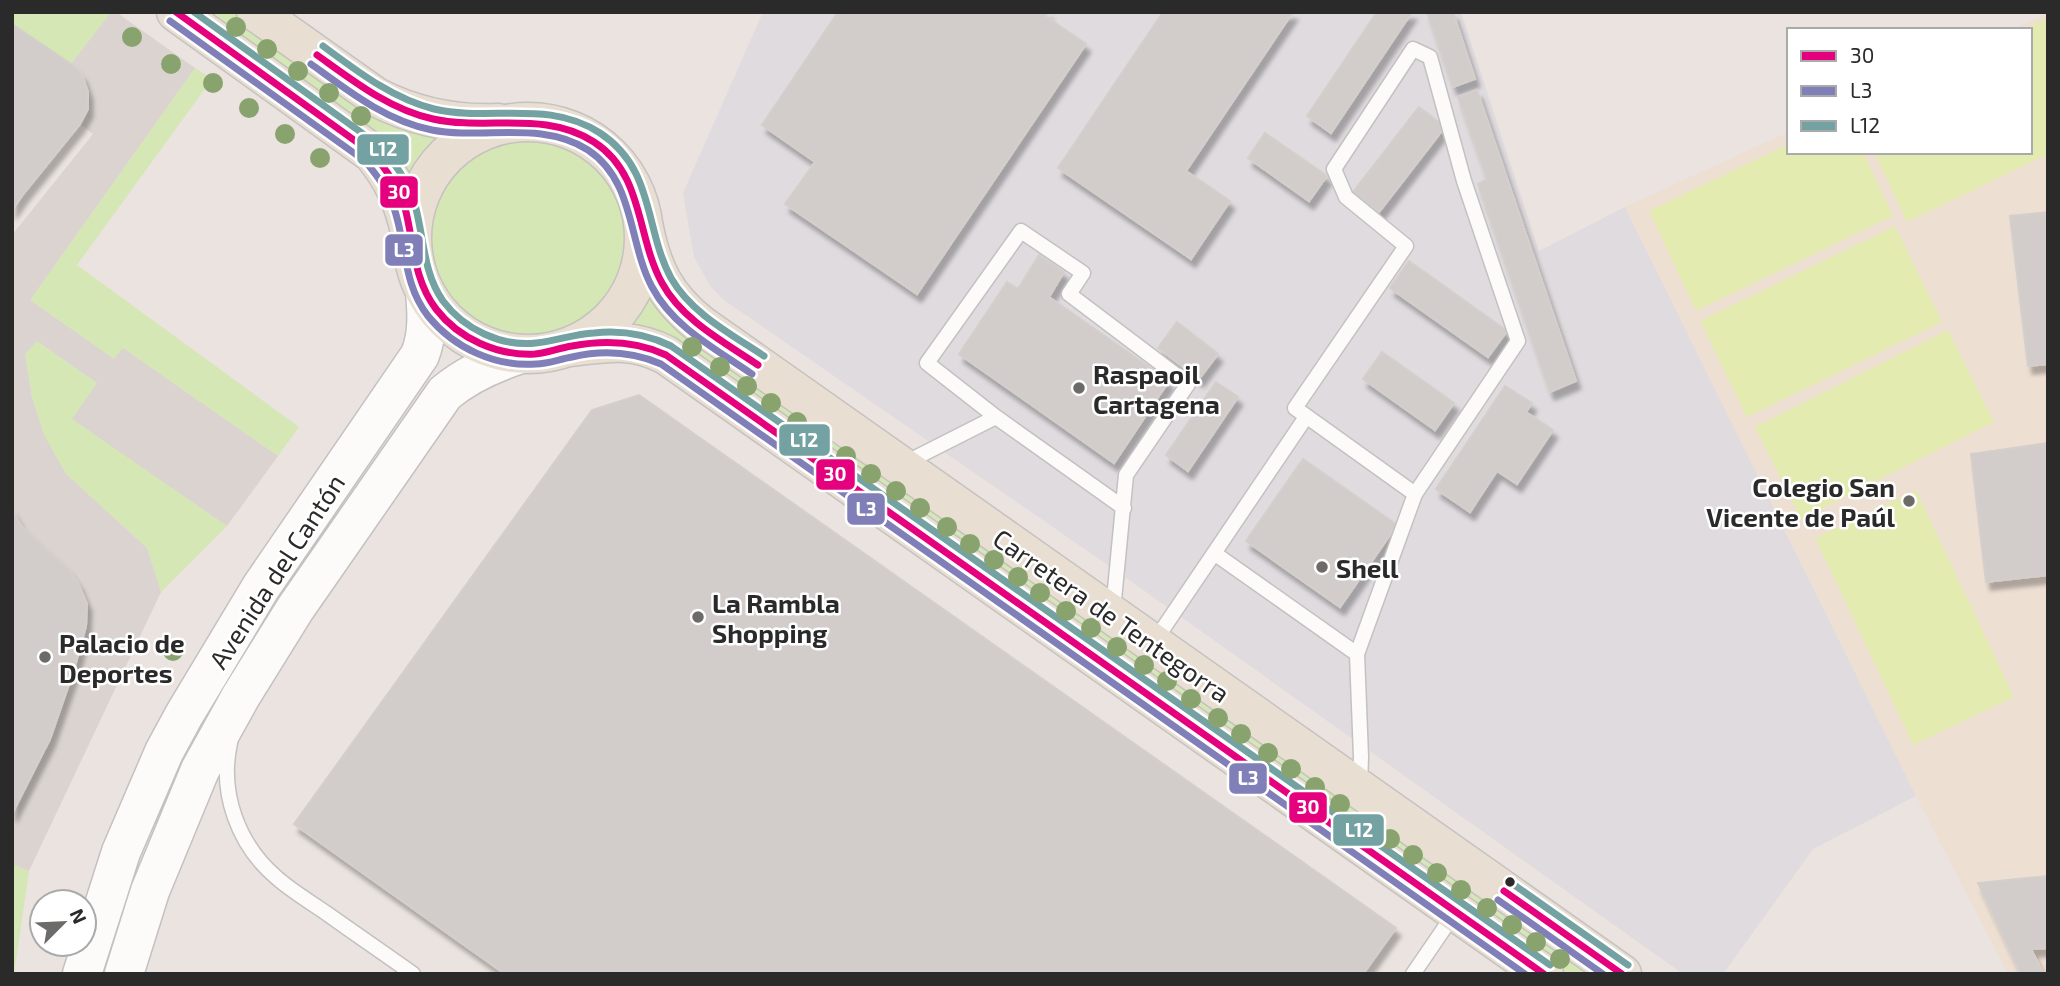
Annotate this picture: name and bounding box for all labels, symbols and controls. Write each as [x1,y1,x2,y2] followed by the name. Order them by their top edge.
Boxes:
[1787,28,2032,154] legend
[1850,42,1874,67] text: 30
[1850,77,1872,102] text: L3
[1850,112,1880,137] text: L12
[356,133,410,166] line badge: L12
[369,137,397,160] text: L12
[379,175,419,209] line badge: 30
[388,180,410,203] text: 30
[384,233,424,267] line badge: L3
[394,238,414,261] text: L3
[1093,358,1220,419] place label: Raspaoil Cartagena
[1071,380,1087,396] marker: Raspaoil Cartagena
[778,423,831,457] line badge: L12
[790,428,818,451] text: L12
[815,458,856,491] line badge: 30
[824,462,846,485] text: 30
[202,468,350,674] street label: Avenida del Cantón
[1706,471,1895,532] place label: Colegio San Vicente de Paúl
[846,492,886,526] line badge: L3
[1901,493,1917,509] marker: Colegio San Vicente de Paúl
[856,497,876,520] text: L3
[988,522,1236,708] street label: Carretera de Tentegorra
[1336,552,1399,583] place label: Shell
[1314,559,1330,575] marker: Shell
[712,587,840,648] place label: La Rambla Shopping
[690,609,706,625] marker: La Rambla Shopping
[59,627,185,688] place label: Palacio de Deportes
[37,649,53,665] marker: Palacio de Deportes
[1228,762,1268,795] line badge: L3
[1238,766,1258,789] text: L3
[1288,791,1328,824] line badge: 30
[1297,795,1319,818] text: 30
[1332,813,1385,847] line badge: L12
[1345,818,1373,841] text: L12
[1503,875,1517,889] unlabelled marker
[28,888,98,958] north arrow
[66,905,92,927] text: N

